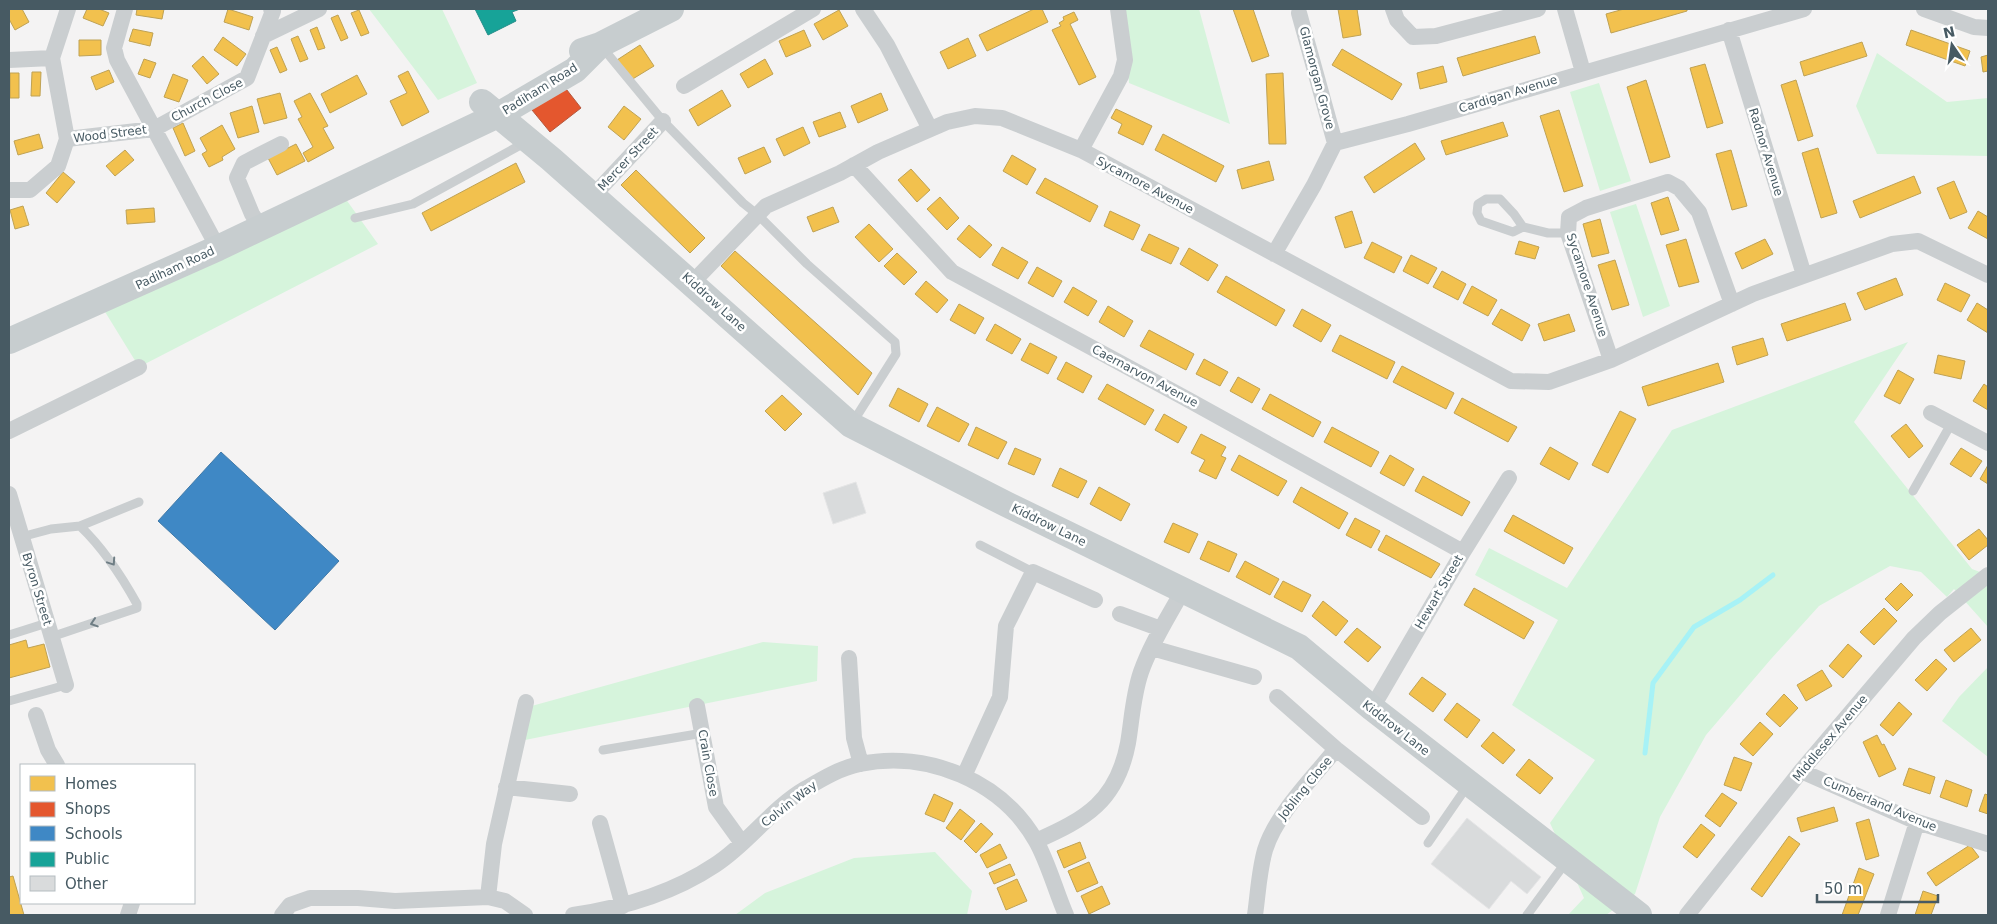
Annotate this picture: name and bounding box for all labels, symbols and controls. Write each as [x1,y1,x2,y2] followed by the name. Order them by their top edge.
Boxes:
[1927,20,1977,70] north arrow
[1942,23,1957,41] text: N
[1297,25,1337,131] street label: Glamorgan Grove
[500,60,580,118] street label: Padiham Road
[1457,72,1559,116] street label: Cardigan Avenue
[169,75,245,125] street label: Church Close
[1746,106,1786,198] street label: Radnor Avenue
[73,123,148,145] street label: Wood Street
[595,124,661,194] street label: Mercer Street
[1094,153,1196,217] street label: Sycamore Avenue
[1564,231,1610,339] street label: Sycamore Avenue
[133,244,217,292] street label: Padiham Road
[679,270,749,334] street label: Kiddrow Lane
[1090,342,1200,410] street label: Caernarvon Avenue
[1009,501,1089,549] street label: Kiddrow Lane
[19,551,55,627] street label: Byron Street
[1412,552,1466,632] street label: Hewart Street
[106,556,115,566] one-way arrow
[90,617,98,627] one-way arrow
[1790,692,1870,784] street label: Middlesex Avenue
[1360,698,1432,758] street label: Kiddrow Lane
[695,728,721,798] street label: Crain Close
[1275,754,1335,823] street label: Jobling Close
[20,764,195,904] legend
[1821,774,1939,834] street label: Cumberland Avenue
[65,775,117,793] text: Homes
[759,778,819,830] street label: Colvin Way
[65,800,111,818] text: Shops
[65,825,123,843] text: Schools
[65,850,109,868] text: Public
[1817,872,1938,904] scale bar
[65,875,108,893] text: Other
[1824,880,1862,898] text: 50 m

